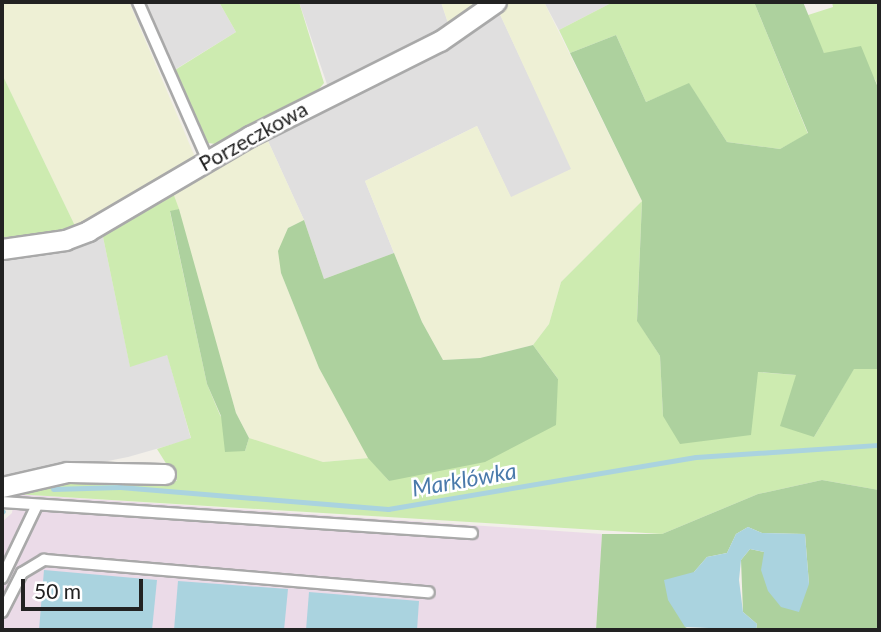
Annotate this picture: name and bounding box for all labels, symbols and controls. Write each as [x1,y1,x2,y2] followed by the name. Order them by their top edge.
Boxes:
[194,96,312,176] street label: Porzeczkowa
[410,456,518,502] water label: Marklówka
[24,566,147,610] scale bar
[34,578,81,603] text: 50 m

